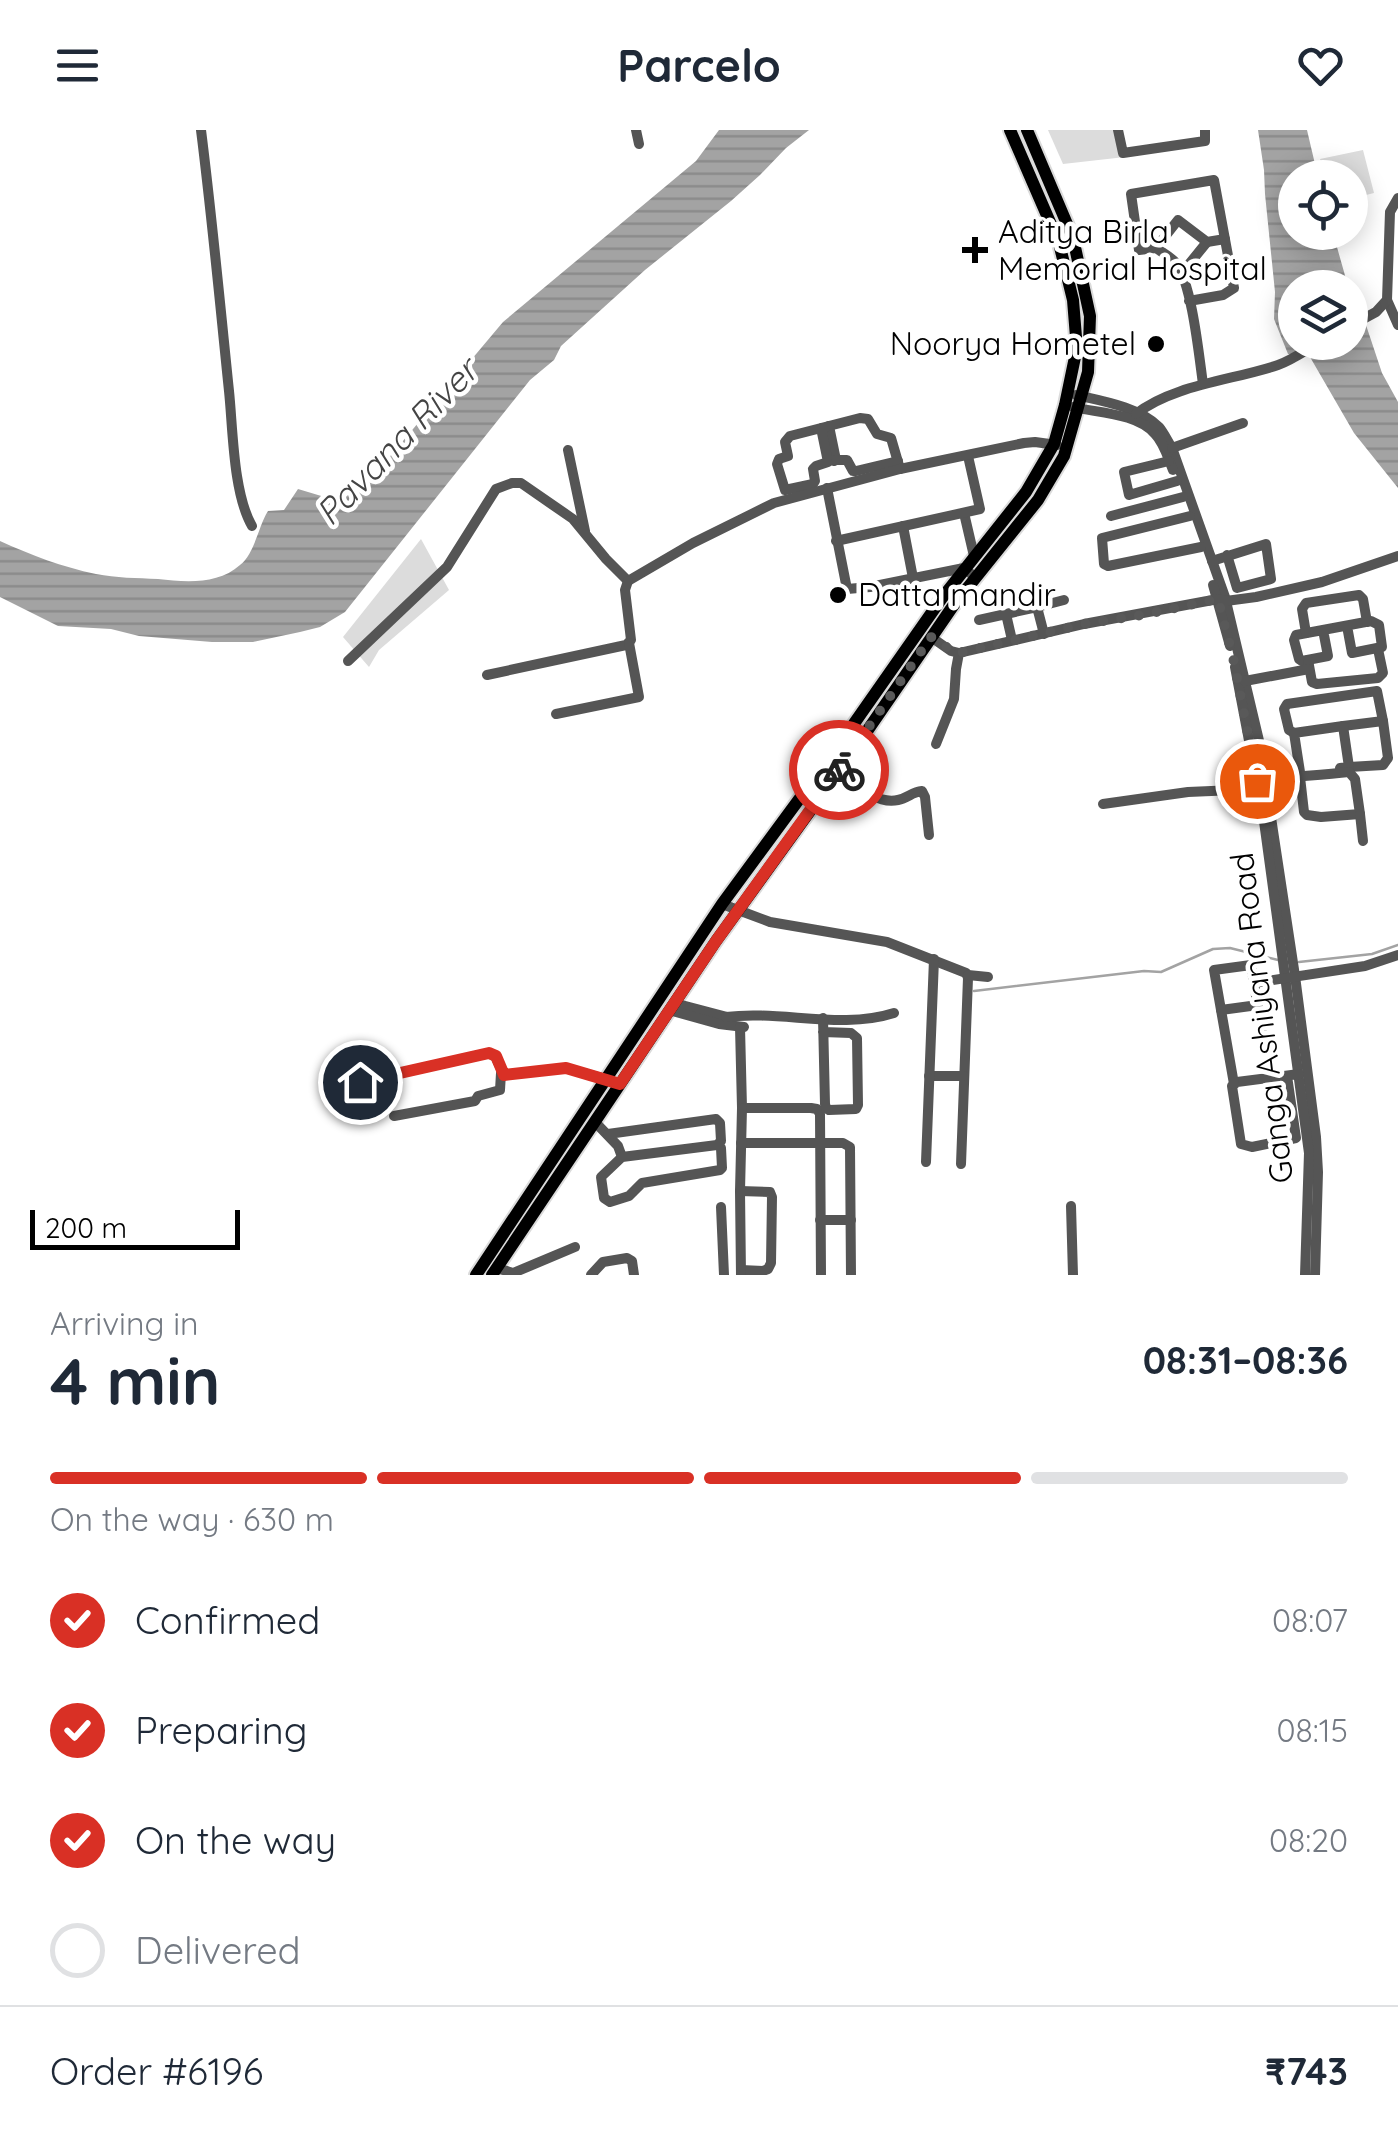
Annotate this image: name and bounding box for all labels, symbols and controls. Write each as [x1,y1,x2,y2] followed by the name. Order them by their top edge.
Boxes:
[617,37,781,93] text: Parcelo
[50,38,105,93] icon: menu
[1293,38,1348,93] icon: heart
[1278,160,1368,360] map controls
[1278,160,1368,250] button: locate
[998,211,1267,288] place label: Aditya Birla Memorial Hospital
[962,237,988,263] marker: Aditya Birla Memorial Hospital
[1278,270,1368,360] button: layers
[890,323,1136,363] place label: Noorya Hometel
[1145,333,1167,355] marker: Noorya Hometel
[306,346,490,534] water label: Pavana River
[858,574,1056,614] place label: Datta mandir
[827,584,849,606] marker: Datta mandir
[789,720,889,820] courier
[1215,739,1300,824] pin
[812,743,867,798] icon: bike
[1230,754,1285,809] icon: bag
[1221,851,1301,1186] street label: Ganga Ashiyana Road
[318,1040,403,1125] pin
[333,1055,388,1110] icon: home
[30,1205,240,1250] scale bar
[45,1210,127,1245] text: 200 m
[50,1303,199,1343] text: Arriving in
[1143,1336,1348,1384] text: 08:31–08:36
[50,1340,220,1421] text: 4 min
[50,1499,334,1539] text: On the way · 630 m
[50,1593,105,1648] icon: check
[135,1596,320,1644] text: Confirmed
[1272,1600,1348,1640] text: 08:07
[50,1703,105,1758] icon: check
[135,1706,307,1754] text: Preparing
[1276,1710,1348,1750] text: 08:15
[50,1813,105,1868] icon: check
[135,1816,336,1864] text: On the way
[1269,1820,1348,1860] text: 08:20
[135,1926,301,1974] text: Delivered
[50,2047,263,2095] text: Order #6196
[1265,2047,1348,2095] text: ₹743

